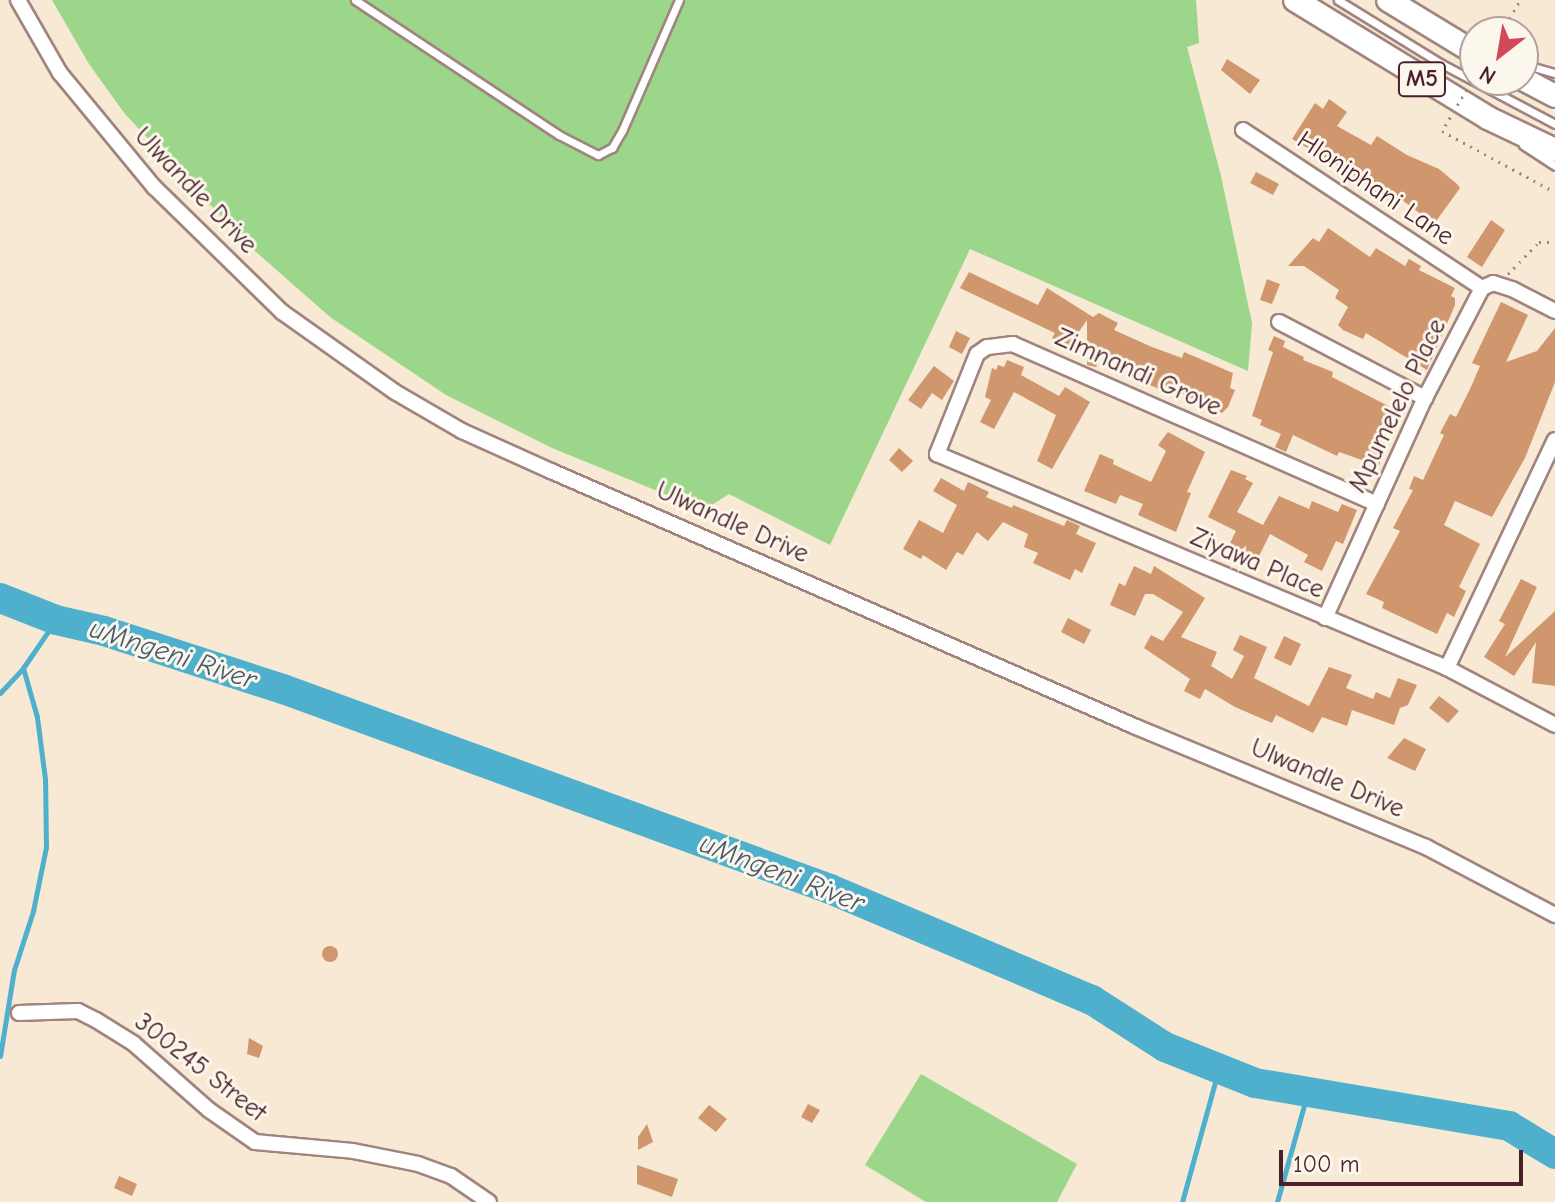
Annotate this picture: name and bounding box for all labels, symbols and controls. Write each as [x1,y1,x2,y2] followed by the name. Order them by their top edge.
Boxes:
[1459,16,1539,96] north arrow
[1396,59,1448,99] road number: M5
[1475,60,1501,90] text: N
[127,121,263,261] street label: Ulwandle Drive
[1291,125,1459,253] street label: Hloniphani Lane
[1342,314,1454,498] street label: Mpumelelo Place
[1050,322,1226,424] street label: Zimnandi Grove
[651,475,813,571] street label: Ulwandle Drive
[1186,522,1328,606] street label: Ziyawa Place
[85,611,261,697] water label: uMngeni River
[1246,733,1408,825] street label: Ulwandle Drive
[695,826,869,920] water label: uMngeni River
[128,1007,272,1129] street label: 300245 Street
[1283,1134,1527,1184] scale bar
[1293,1150,1360,1178] text: 100 m

